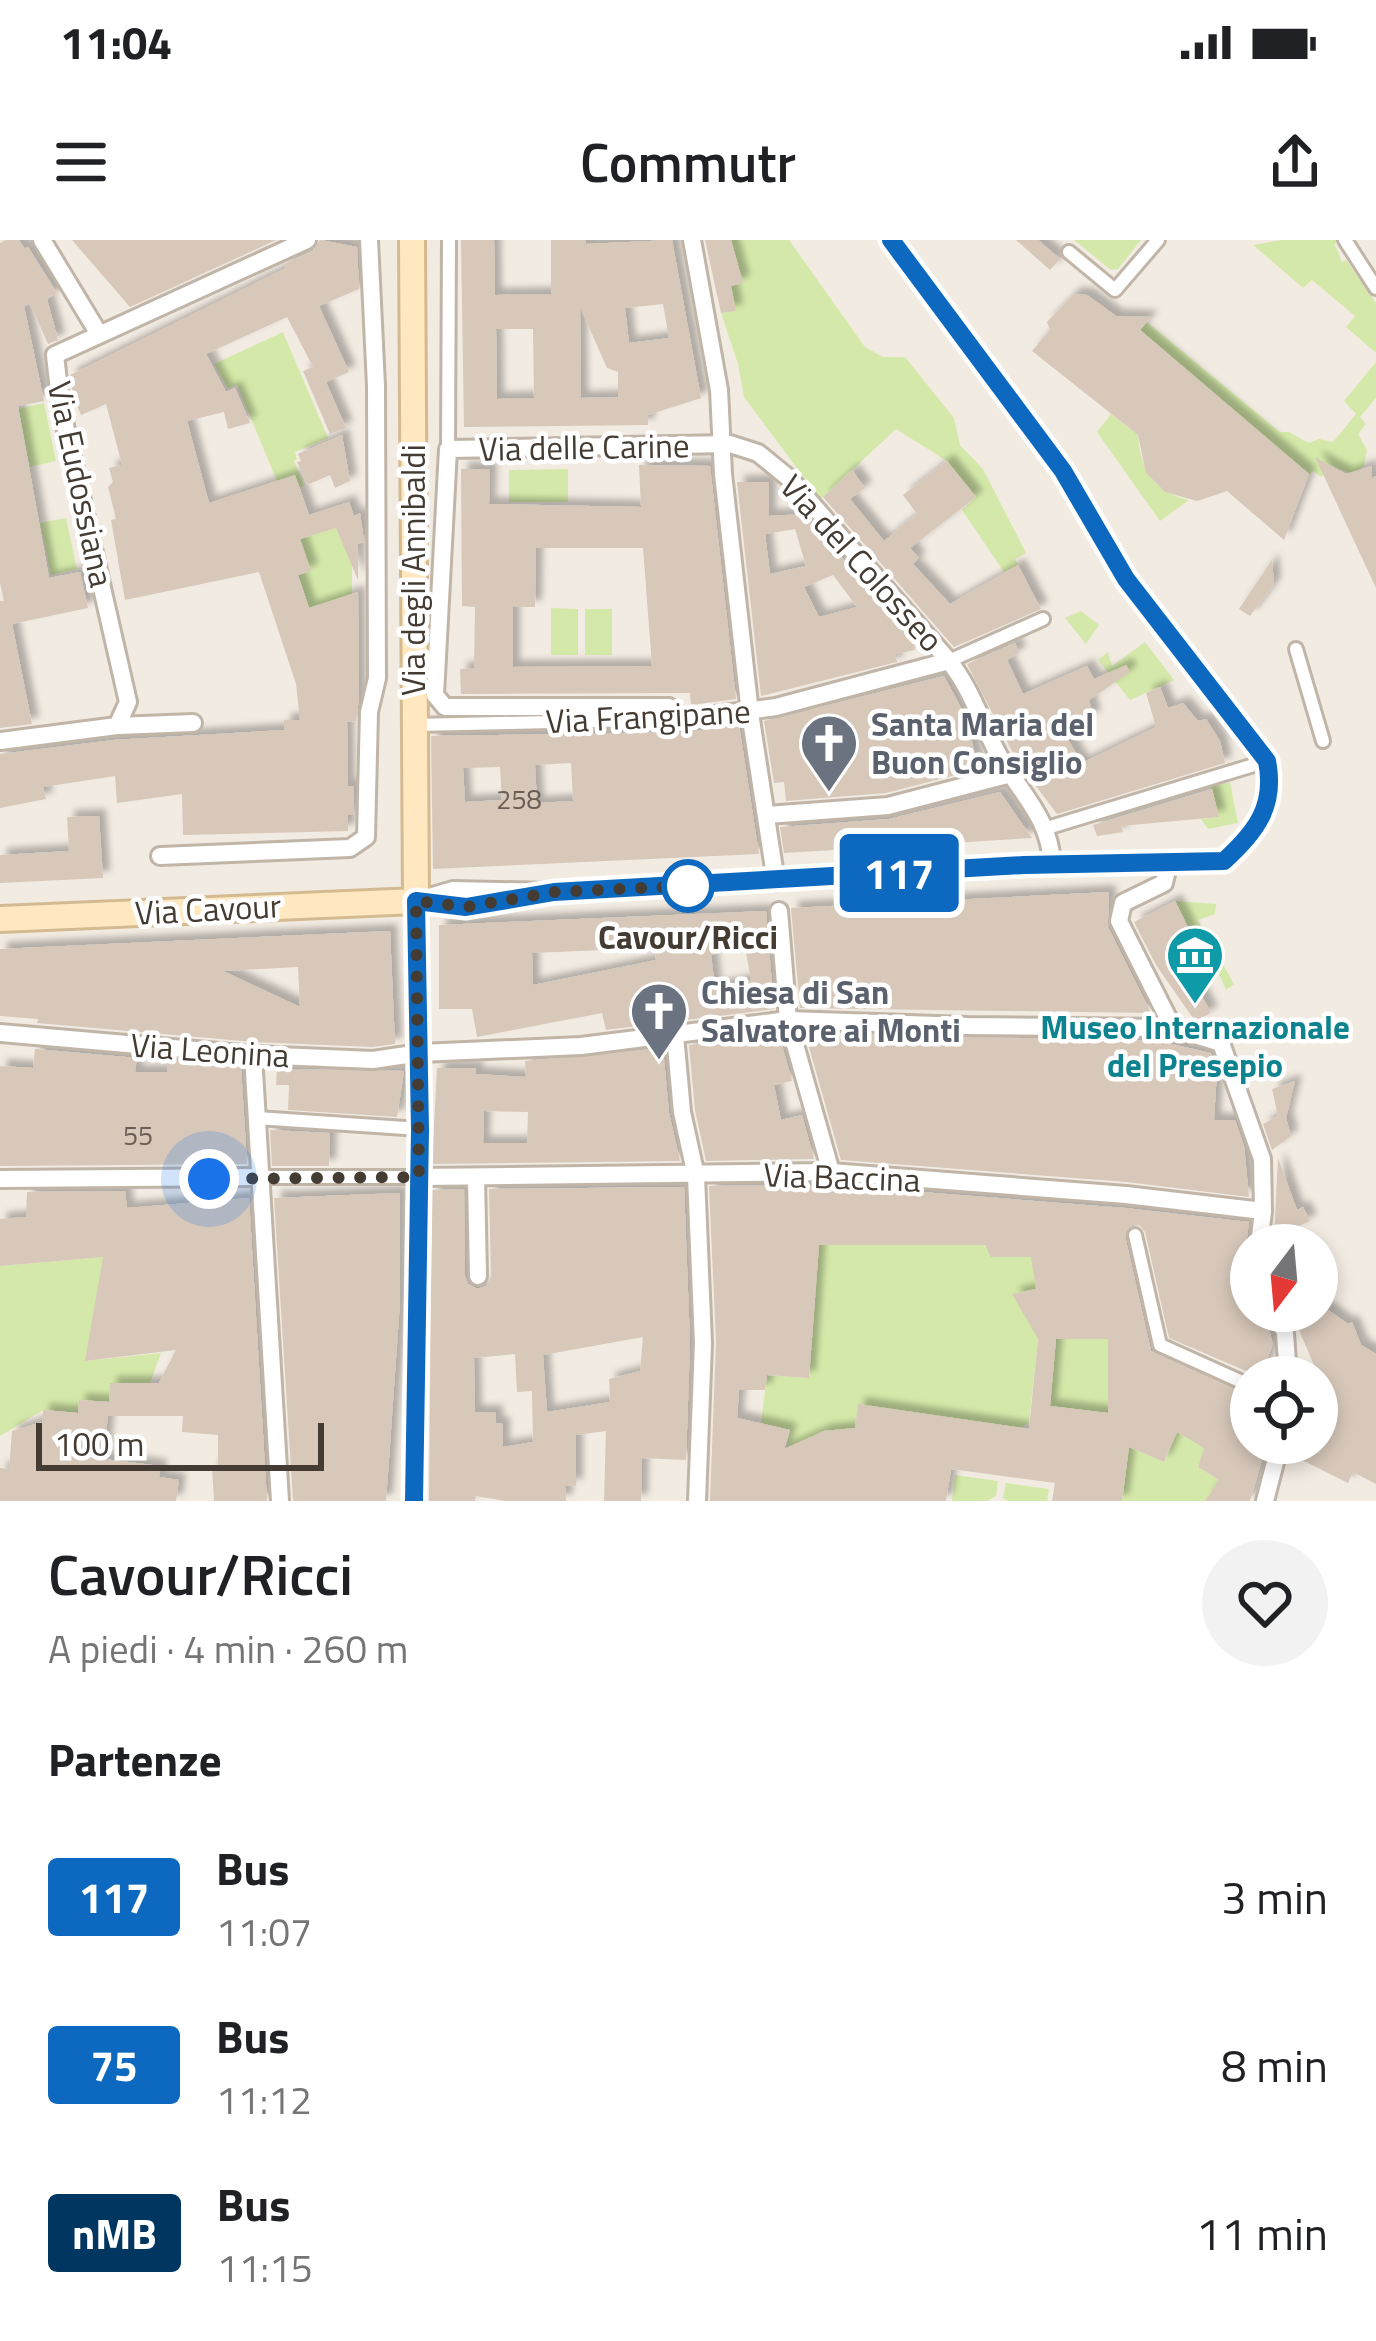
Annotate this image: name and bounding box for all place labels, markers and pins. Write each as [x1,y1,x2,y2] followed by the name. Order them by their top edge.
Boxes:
[871,699,1094,787] place label: Santa Maria del Buon Consiglio
[798,712,860,794] church icon: Santa Maria del Buon Consiglio
[663,861,713,911] marker: Cavour/Ricci
[598,912,778,962] place label: Cavour/Ricci
[1164,924,1226,1006] museum icon: Museo Internazionale del Presepio
[701,967,961,1055] place label: Chiesa di San Salvatore ai Monti
[628,980,690,1062] church icon: Chiesa di San Salvatore ai Monti
[1040,1002,1350,1090] place label: Museo Internazionale del Presepio

